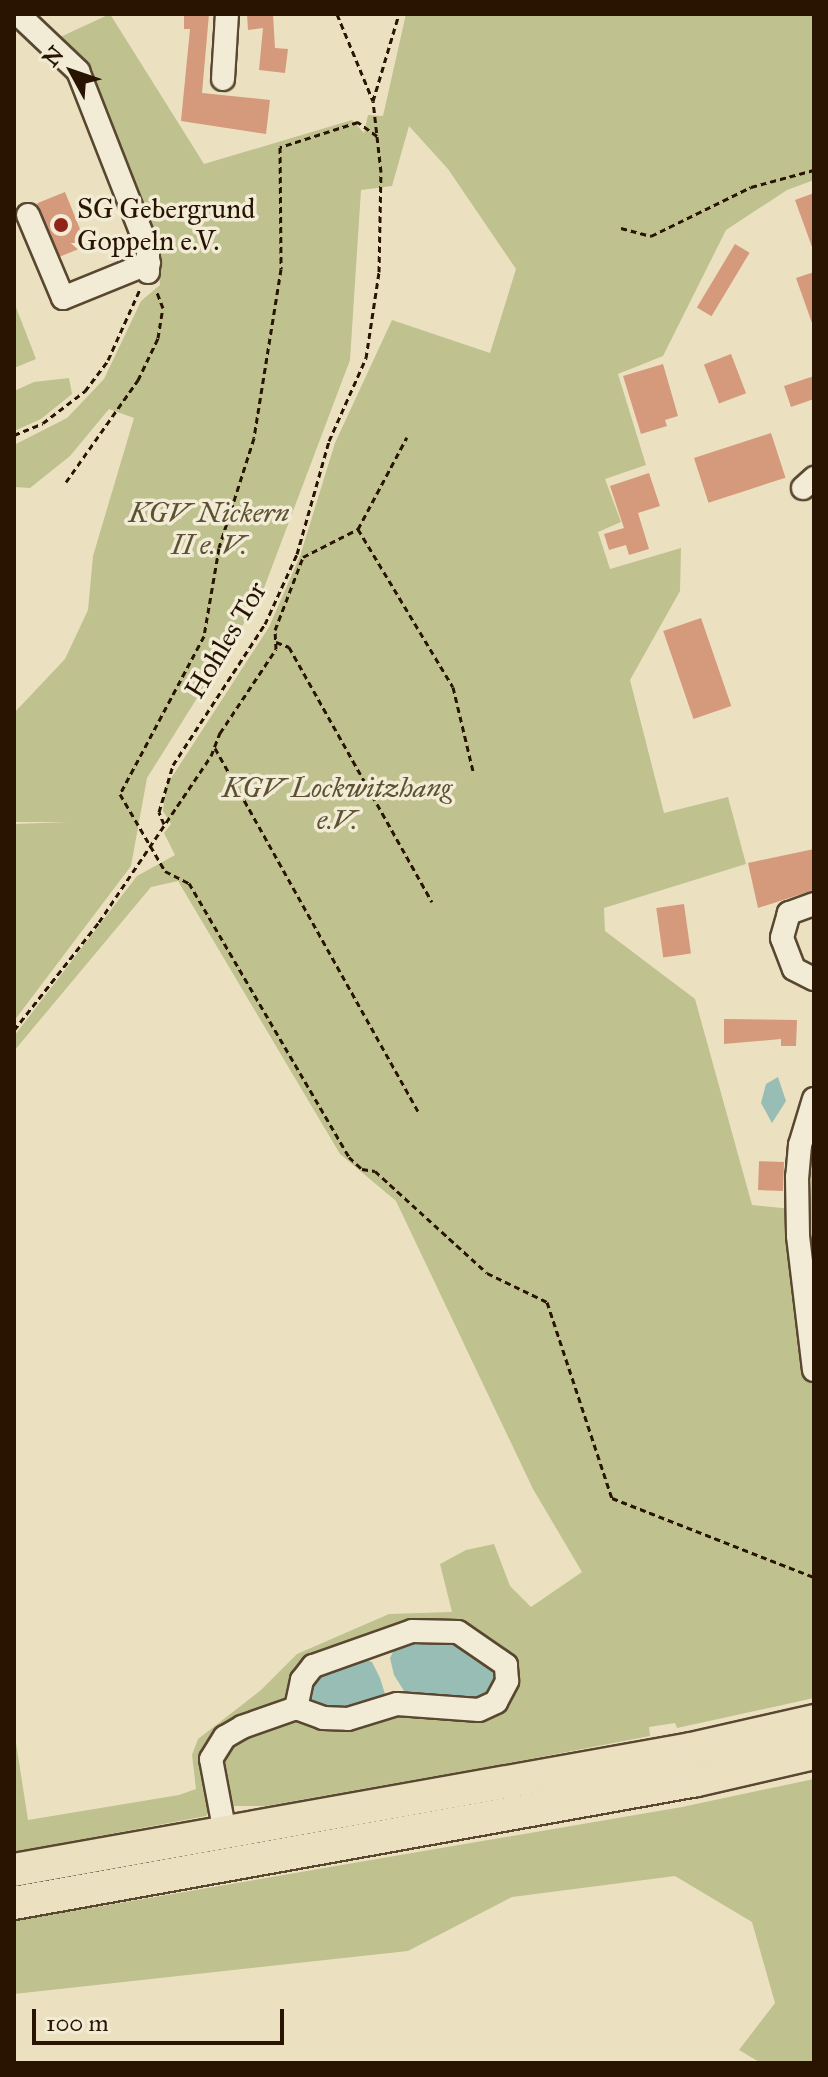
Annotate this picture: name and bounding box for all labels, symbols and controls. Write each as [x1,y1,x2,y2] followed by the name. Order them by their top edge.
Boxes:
[32,32,112,112] north arrow
[37,40,70,72] text: N
[77,192,255,258] place label: SG Gebergrund Goppeln e.V.
[52,216,70,234] marker: SG Gebergrund Goppeln e.V.
[129,496,289,562] park label: KGV Nickern II e. V.
[178,575,274,705] street label: Hohles Tor
[222,771,452,837] park label: KGV Lockwitzhang e.V.
[36,1993,288,2043] scale bar
[46,2008,109,2038] text: 100 m

